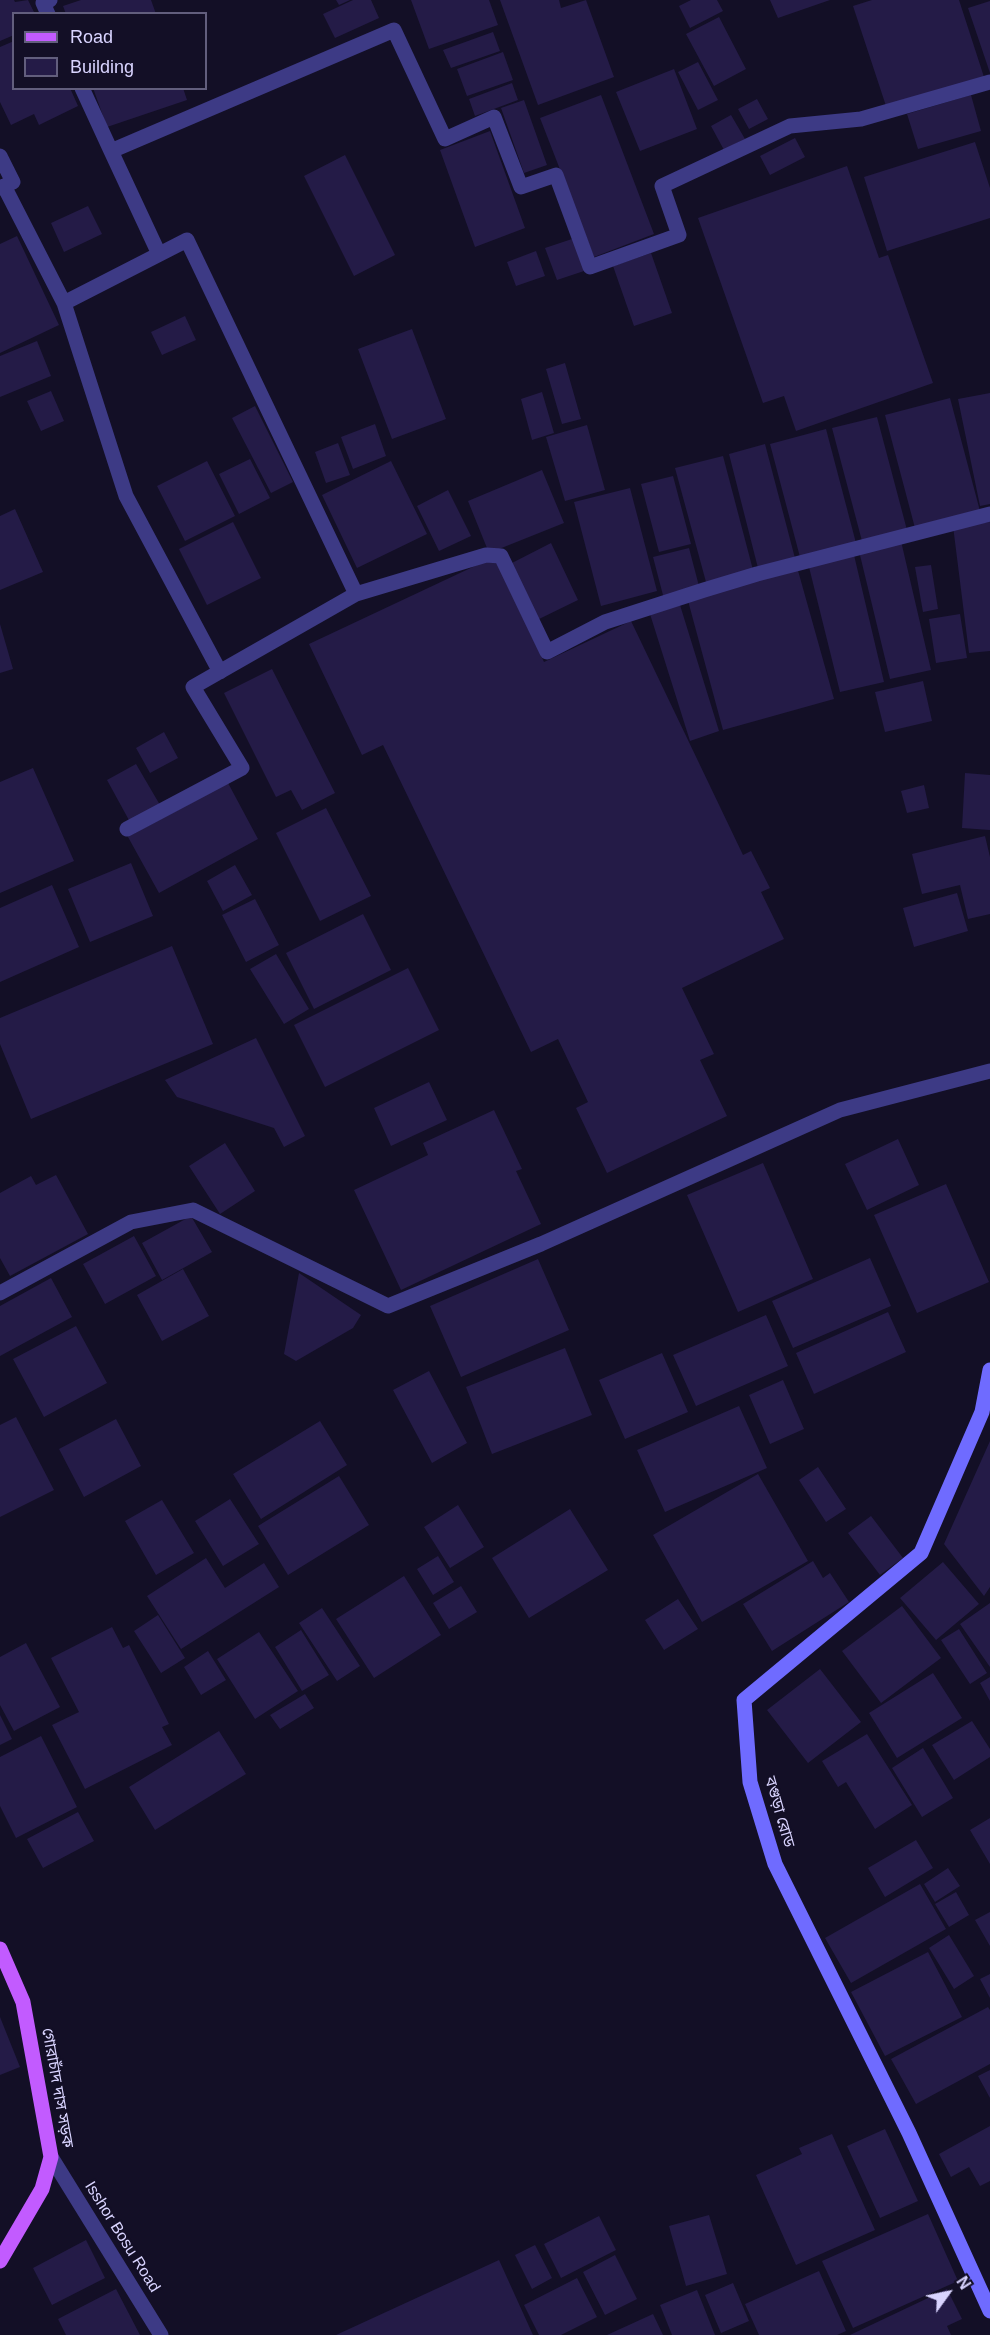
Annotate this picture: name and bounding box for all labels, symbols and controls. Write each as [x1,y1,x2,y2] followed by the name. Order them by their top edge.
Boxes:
[12,12,207,90] legend
[70,27,113,47] text: Road
[70,57,134,77] text: Building
[760,1774,798,1850] street label: বগুড়া রোড
[37,2027,77,2149] street label: গোরাচাঁদ দাস সড়ক
[80,2178,164,2296] street label: Isshor Bosu Road
[918,2263,978,2323] north arrow
[953,2273,974,2292] text: N

